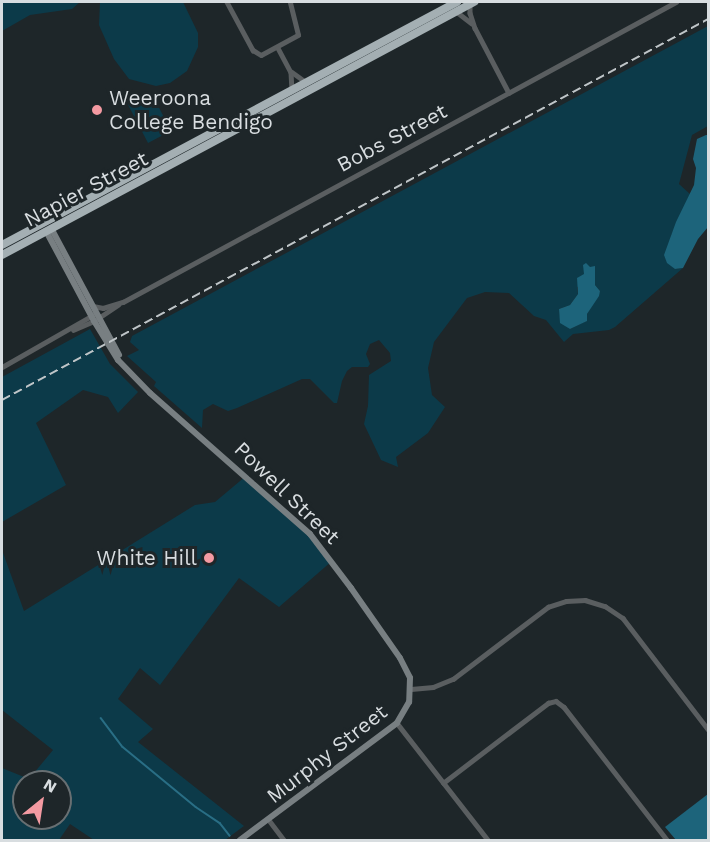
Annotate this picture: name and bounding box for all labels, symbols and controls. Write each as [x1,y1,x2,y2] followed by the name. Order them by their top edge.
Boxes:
[109,85,273,135] place label: Weeroona College Bendigo
[333,98,451,178] street label: Bobs Street
[90,103,104,117] marker: Weeroona College Bendigo
[20,146,152,232] street label: Napier Street
[229,436,345,550] street label: Powell Street
[96,545,197,571] place label: White Hill
[202,551,216,565] marker: White Hill
[262,699,392,809] street label: Murphy Street
[12,770,72,830] north arrow
[40,775,60,797] text: N

